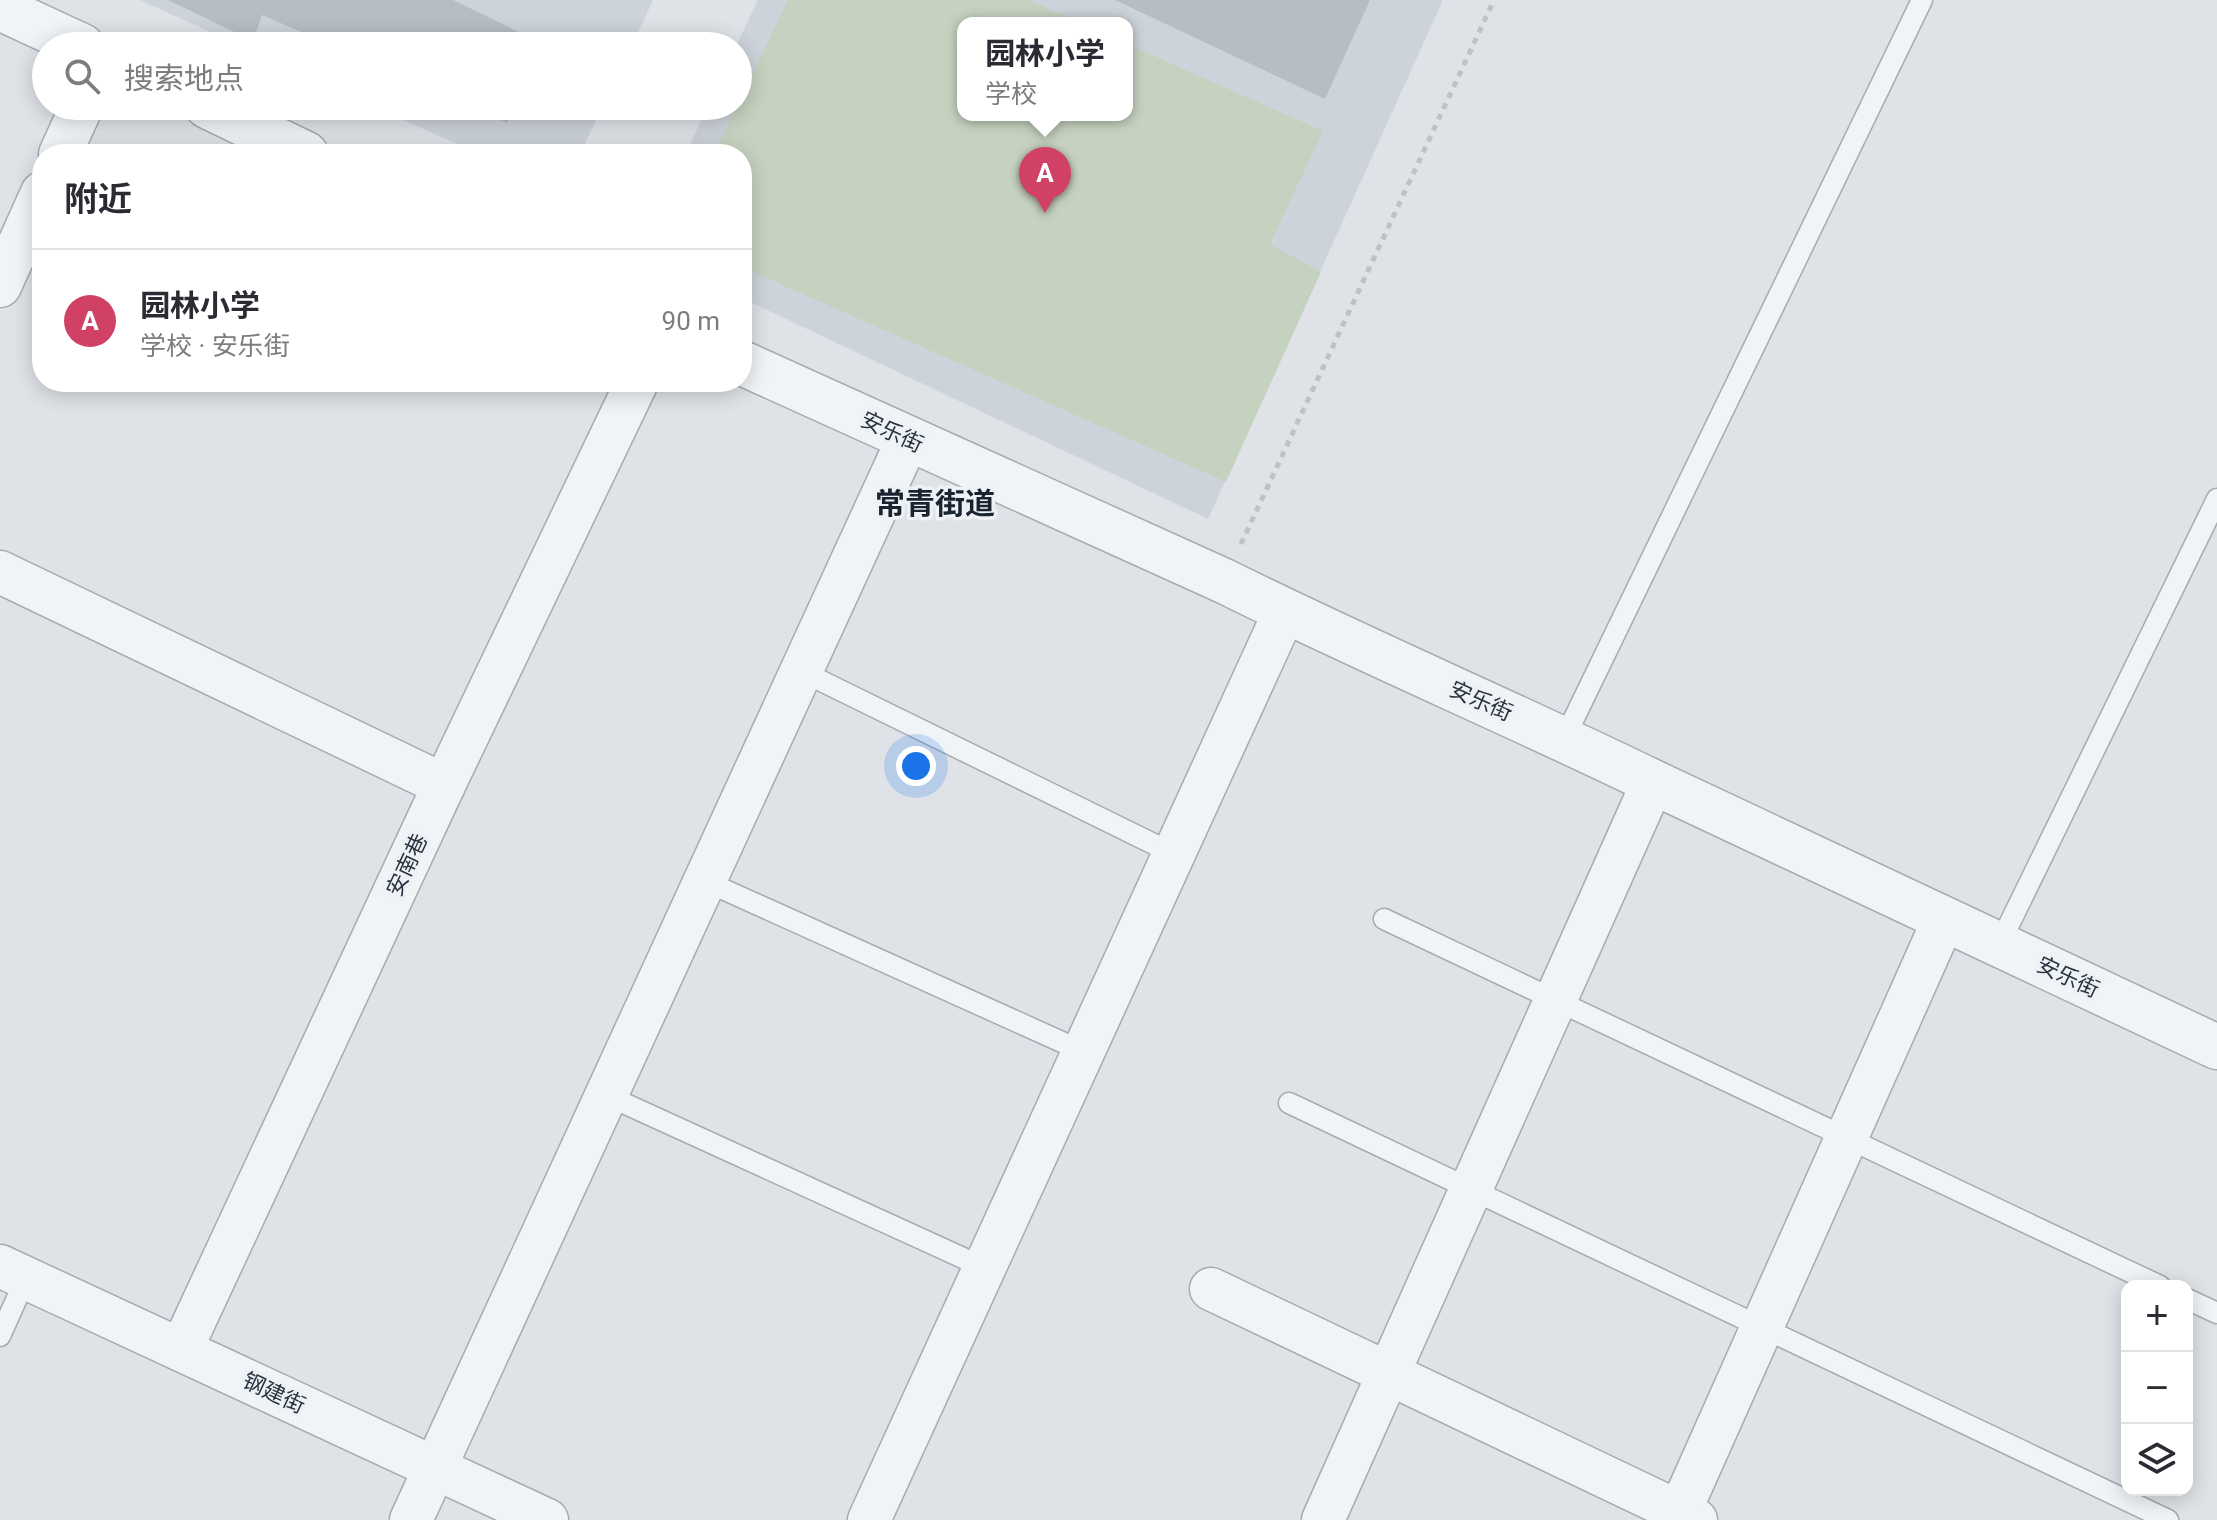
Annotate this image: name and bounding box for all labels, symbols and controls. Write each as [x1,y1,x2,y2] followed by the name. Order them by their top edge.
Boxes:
[957,17,1133,121] popup
[32,32,752,120] search box
[985,36,1105,71] text: 园林小学
[60,54,104,98] icon: search
[124,61,244,96] text: 搜索地点
[985,79,1037,109] text: 学校
[1019,147,1071,213] pin: A
[64,179,132,219] text: 附近
[140,288,260,323] text: 园林小学
[81,306,99,336] text: A
[662,306,720,336] text: 90 m
[140,331,290,361] text: 学校 · 安乐街
[857,407,927,457] street label: 安乐街
[875,486,995,521] district label: 常青街道
[1446,676,1516,726] street label: 安乐街
[896,746,936,786] your location
[382,830,432,900] street label: 安南巷
[2033,952,2103,1002] street label: 安乐街
[2121,1280,2193,1496] map controls
[2121,1280,2193,1352] button: +
[2121,1352,2193,1424] button: −
[239,1368,309,1418] street label: 钢建街
[2121,1424,2193,1496] button: layers

